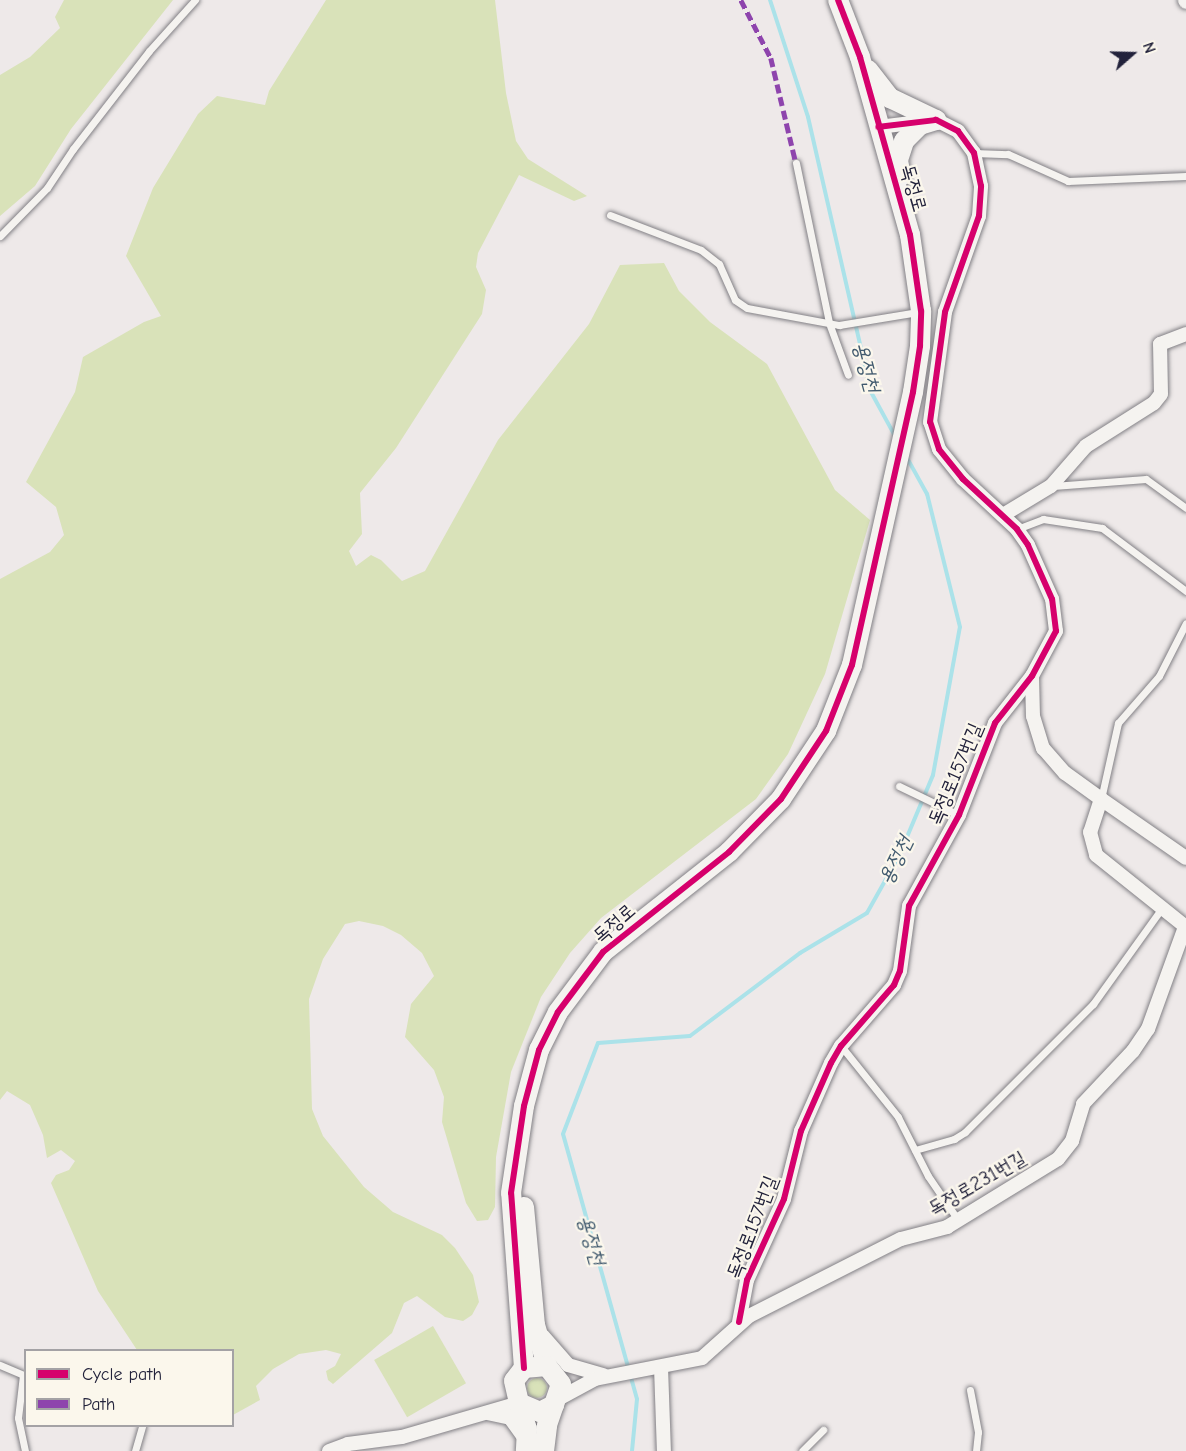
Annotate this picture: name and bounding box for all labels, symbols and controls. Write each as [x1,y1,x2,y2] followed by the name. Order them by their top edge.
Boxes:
[1102,24,1162,84] north arrow
[1139,40,1159,56] text: N
[896,161,932,215] street label: 독정로
[848,339,886,395] water label: 용정천
[923,719,987,829] street label: 독정로157번길
[873,832,917,888] water label: 용정천
[588,898,640,948] street label: 독정로
[924,1145,1030,1221] street label: 독정로231번길
[721,1172,783,1282] street label: 독정로157번길
[573,1212,611,1268] water label: 용정천
[24,1349,234,1427] legend
[82,1364,162,1385] text: Cycle path
[82,1394,115,1415] text: Path

